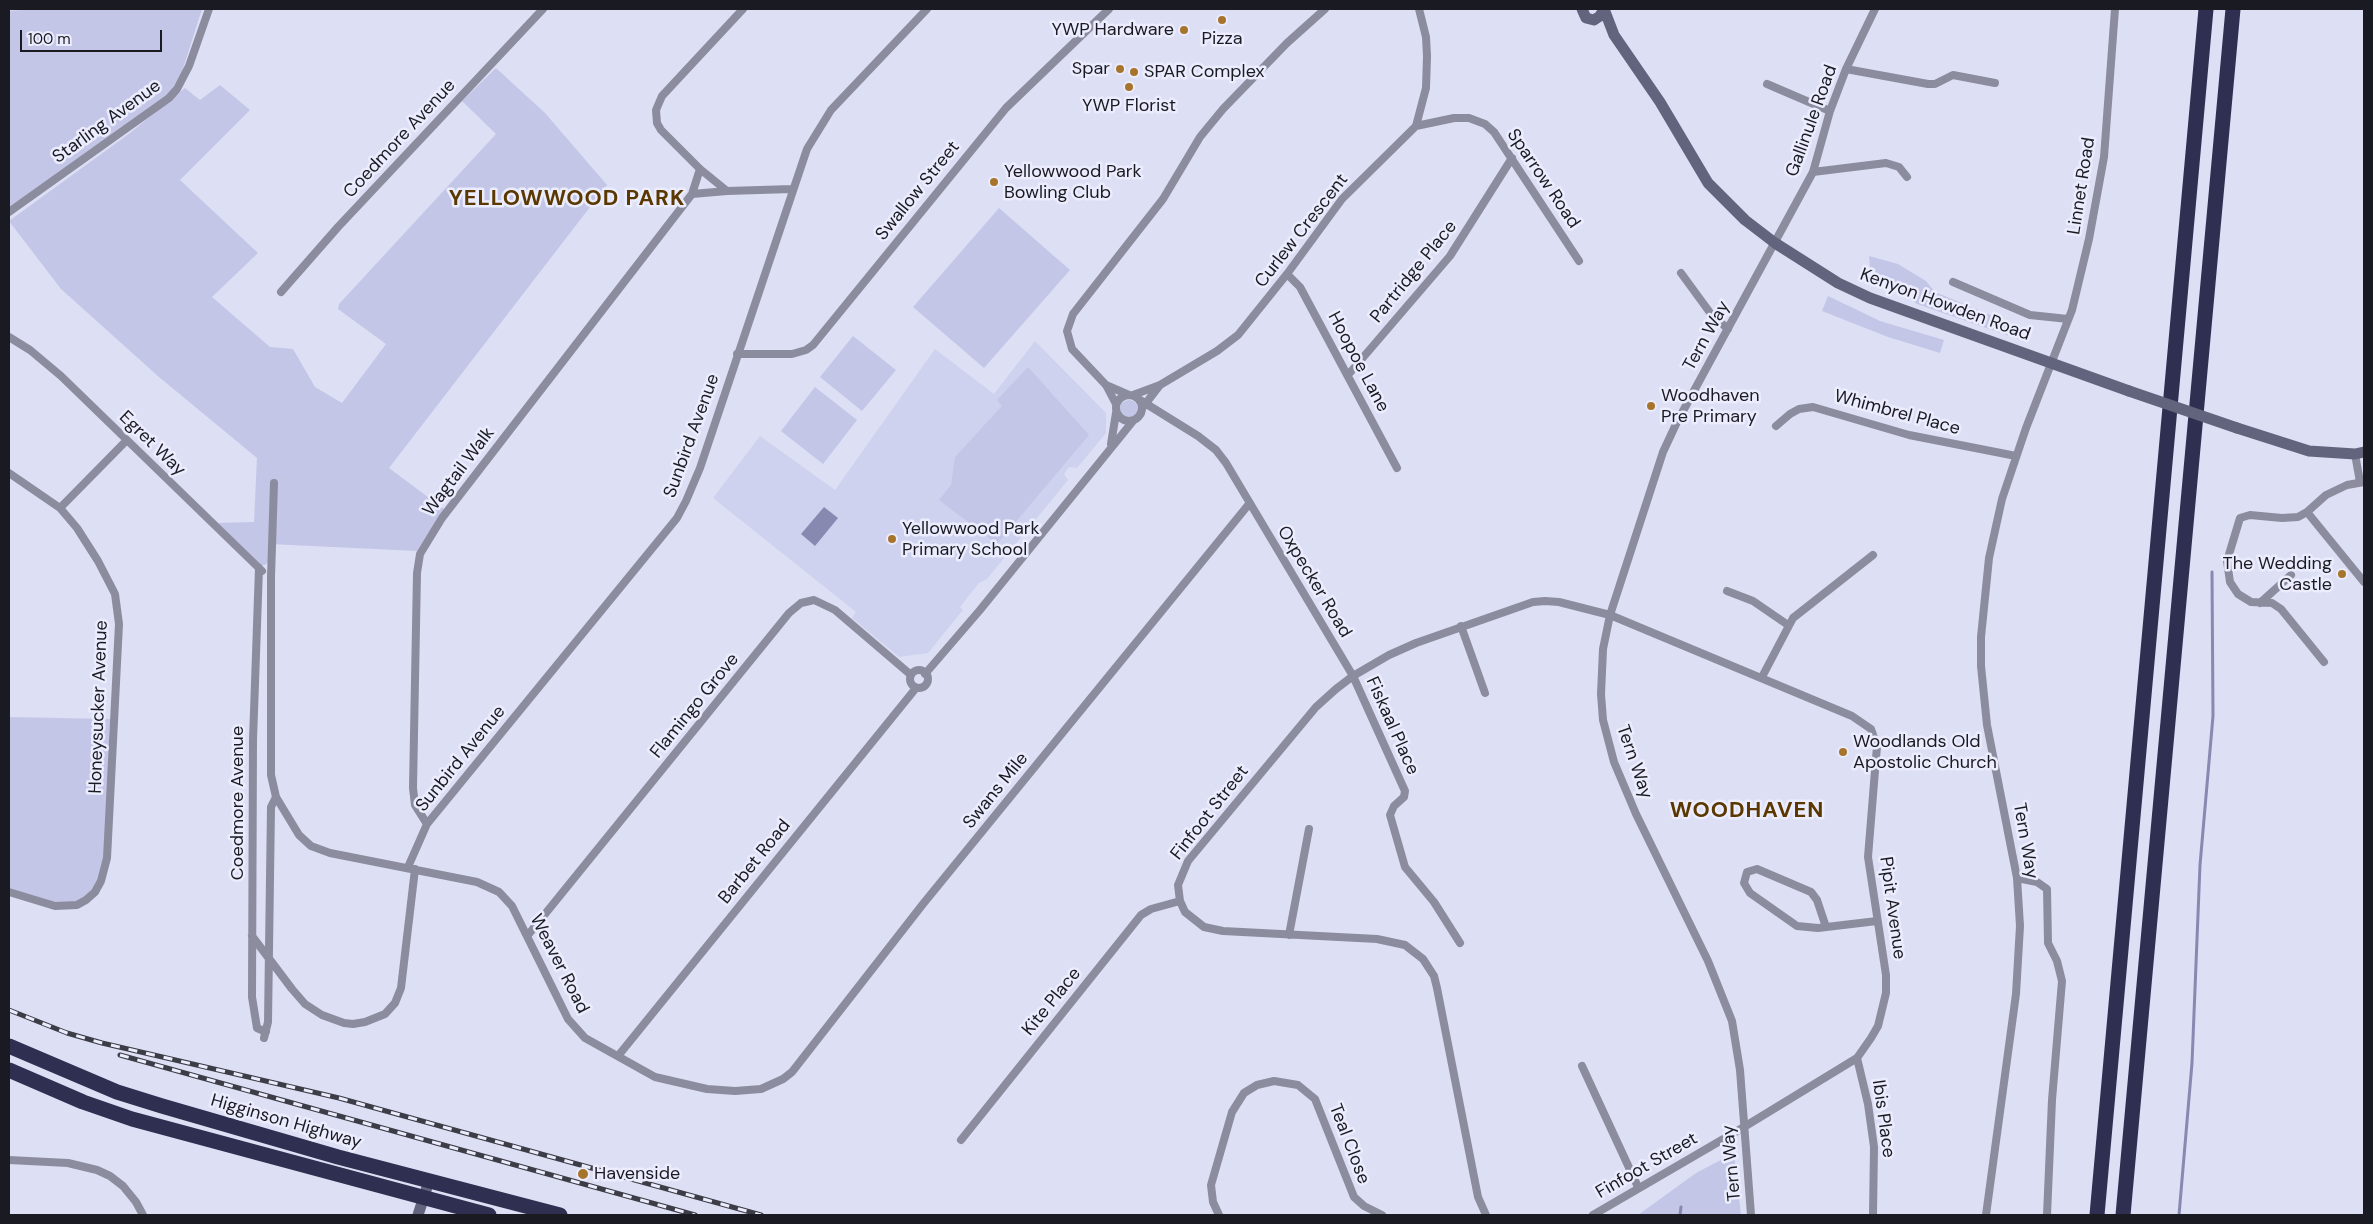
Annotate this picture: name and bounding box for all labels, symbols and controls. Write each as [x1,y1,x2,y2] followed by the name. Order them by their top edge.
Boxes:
[1216,14,1228,26] marker: Pizza
[1052,19,1174,41] place label: YWP Hardware
[22,20,165,52] scale bar
[1178,24,1190,36] marker: YWP Hardware
[1201,28,1243,50] place label: Pizza
[28,29,71,49] text: 100 m
[1072,58,1110,80] place label: Spar
[1144,61,1264,83] place label: SPAR Complex
[1782,62,1842,180] street label: Gallinule Road
[1114,63,1126,75] marker: Spar
[1128,66,1140,78] marker: SPAR Complex
[49,75,165,169] street label: Starling Avenue
[339,75,461,203] street label: Coedmore Avenue
[1123,81,1135,93] marker: YWP Florist
[1082,95,1176,117] place label: YWP Florist
[1502,125,1584,233] street label: Sparrow Road
[2064,136,2100,236] street label: Linnet Road
[871,137,965,245] street label: Swallow Street
[1004,161,1142,203] place label: Yellowwood Park Bowling Club
[1251,170,1353,292] street label: Curlew Crescent
[988,176,1000,188] marker: Yellowwood Park Bowling Club
[447,186,687,212] district label: YELLOWWOOD PARK
[1366,217,1462,327] street label: Partridge Place
[1857,264,2033,346] street label: Kenyon Howden Road
[1679,297,1735,375] street label: Tern Way
[1323,308,1393,416] street label: Hoopoe Lane
[660,371,724,501] street label: Sunbird Avenue
[1661,385,1760,428] place label: Woodhaven Pre Primary
[1832,386,1962,440] street label: Whimbrel Place
[1645,400,1657,412] marker: Woodhaven Pre Primary
[114,407,190,481] street label: Egret Way
[419,423,499,521] street label: Wagtail Walk
[902,518,1040,560] place label: Yellowwood Park Primary School
[1272,522,1356,642] street label: Oxpecker Road
[886,533,898,545] marker: Yellowwood Park Primary School
[2223,553,2332,596] place label: The Wedding Castle
[2336,568,2348,580] marker: The Wedding Castle
[85,620,113,794] street label: Honeysucker Avenue
[646,649,744,763] street label: Flamingo Grove
[1361,674,1423,778] street label: Fiskaal Place
[412,702,510,816] street label: Sunbird Avenue
[1611,722,1657,802] street label: Tern Way
[227,726,249,880] street label: Coedmore Avenue
[1853,731,1997,774] place label: Woodlands Old Apostolic Church
[1837,746,1849,758] marker: Woodlands Old Apostolic Church
[959,749,1033,833] street label: Swans Mile
[1166,761,1254,865] street label: Finfoot Street
[1669,798,1825,824] district label: WOODHAVEN
[2008,801,2042,881] street label: Tern Way
[714,815,796,909] street label: Barbet Road
[1874,855,1910,961] street label: Pipit Avenue
[525,911,593,1017] street label: Weaver Road
[1018,964,1086,1040] street label: Kite Place
[1867,1079,1899,1159] street label: Ibis Place
[208,1090,364,1154] street label: Higginson Highway
[1324,1101,1374,1187] street label: Teal Close
[1718,1124,1746,1202] street label: Tern Way
[1592,1128,1702,1204] street label: Finfoot Street
[594,1163,680,1185] place label: Havenside
[576,1167,590,1181] marker: Havenside

